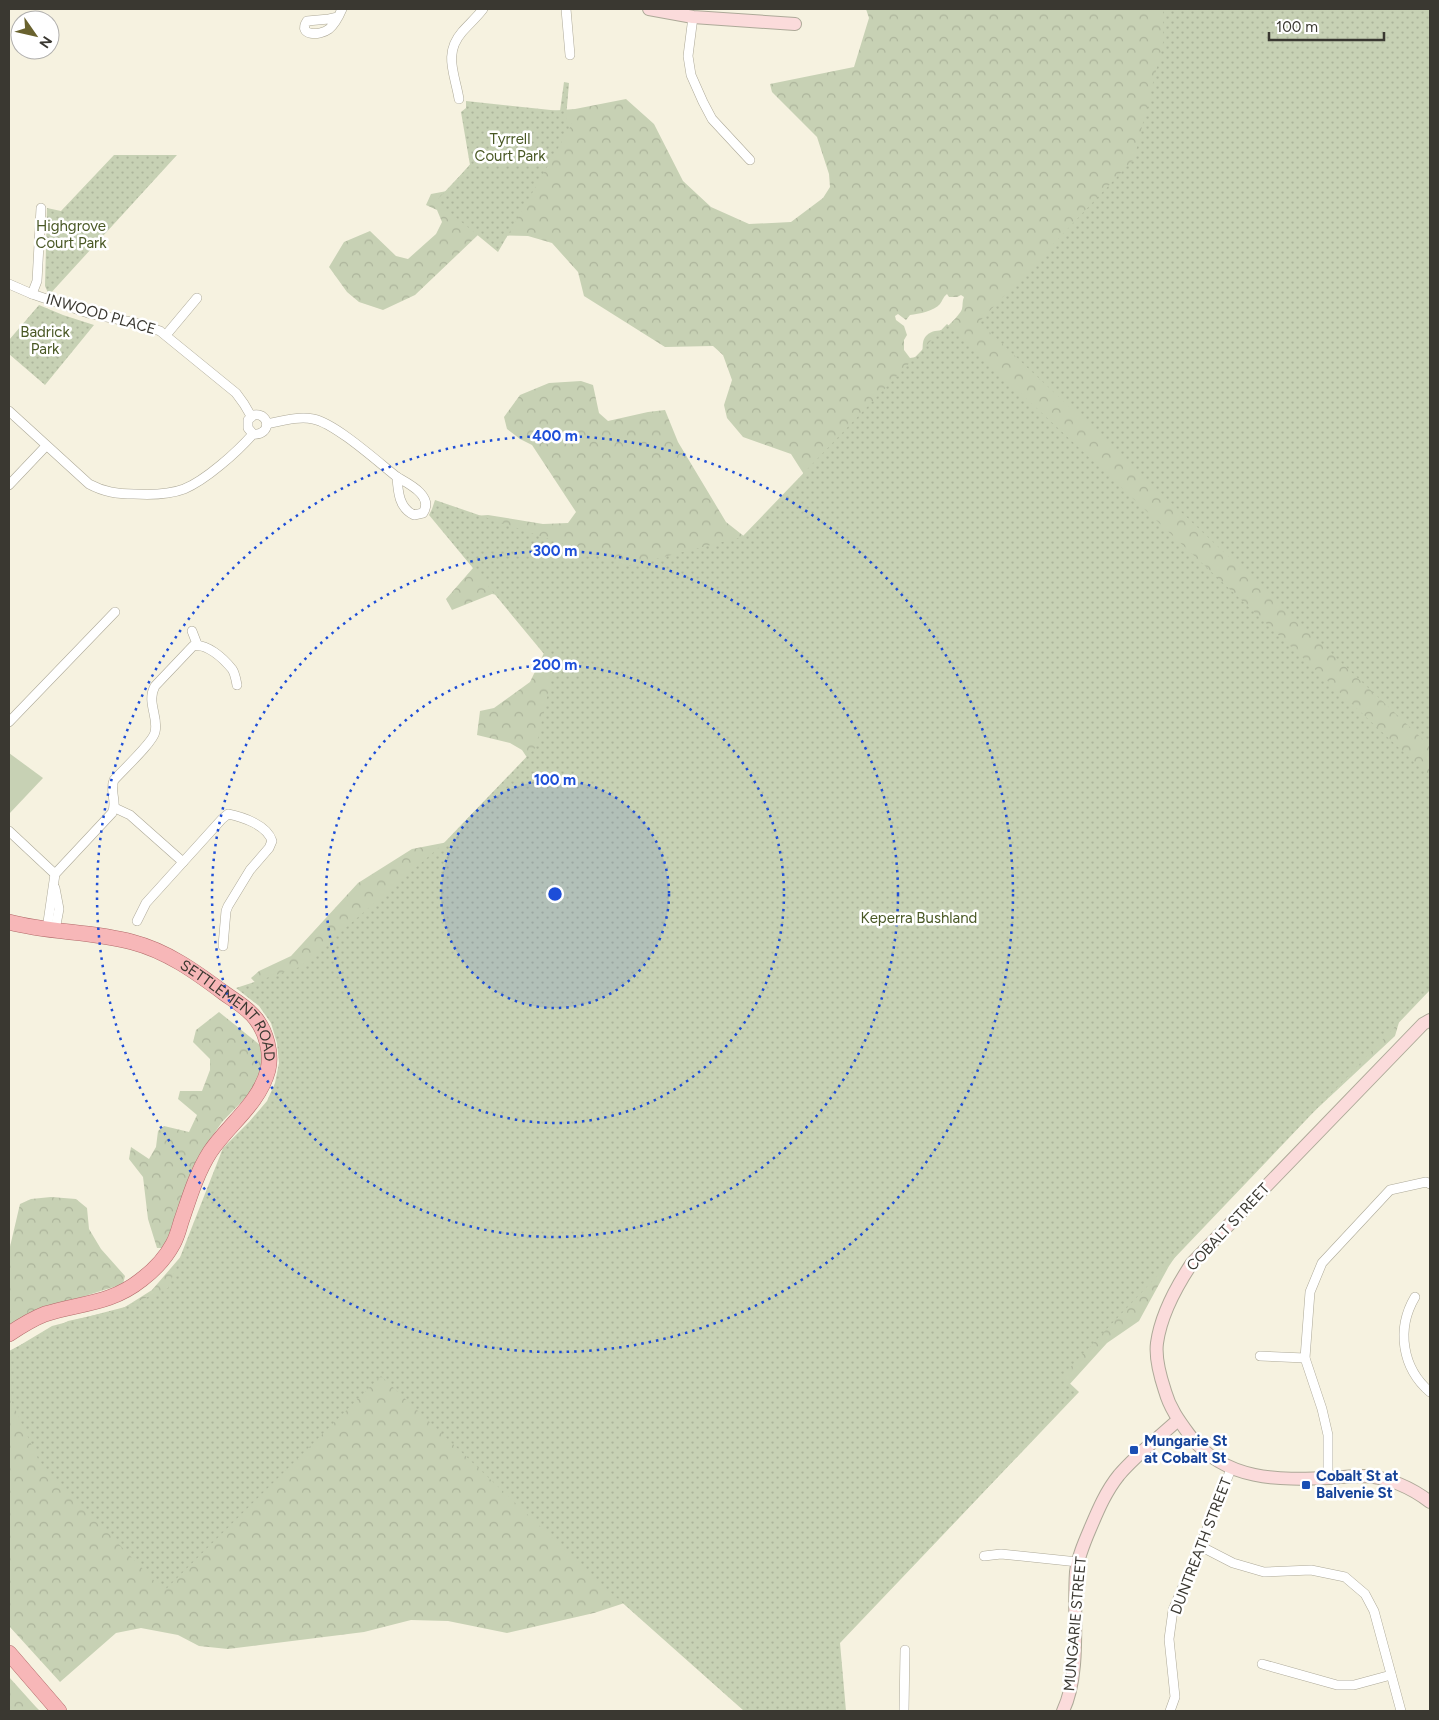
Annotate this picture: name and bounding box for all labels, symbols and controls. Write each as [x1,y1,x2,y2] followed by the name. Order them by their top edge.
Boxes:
[10,10,60,60] north arrow
[1269,10,1384,42] scale bar
[1276,18,1318,36] text: 100 m
[35,33,55,51] text: N
[475,130,546,165] park label: Tyrrell Court Park
[36,217,107,252] park label: Highgrove Court Park
[44,290,158,338] street label: INWOOD PLACE
[20,323,70,358] park label: Badrick Park
[532,427,578,445] text: 400 m
[533,542,577,560] text: 300 m
[533,656,577,674] text: 200 m
[534,771,576,789] text: 100 m
[546,885,564,903] centre of rings
[861,909,977,927] park label: Keperra Bushland
[177,956,278,1062] street label: SETTLEMENT ROAD
[1183,1179,1274,1275] street label: COBALT STREET
[1144,1432,1228,1467] place label: Mungarie St at Cobalt St
[1128,1444,1140,1456] marker: Mungarie St at Cobalt St
[1316,1467,1399,1502] place label: Cobalt St at Balvenie St
[1167,1474,1236,1617] street label: DUNTREATH STREET
[1300,1479,1312,1491] marker: Cobalt St at Balvenie St
[1060,1555,1090,1692] street label: MUNGARIE STREET

